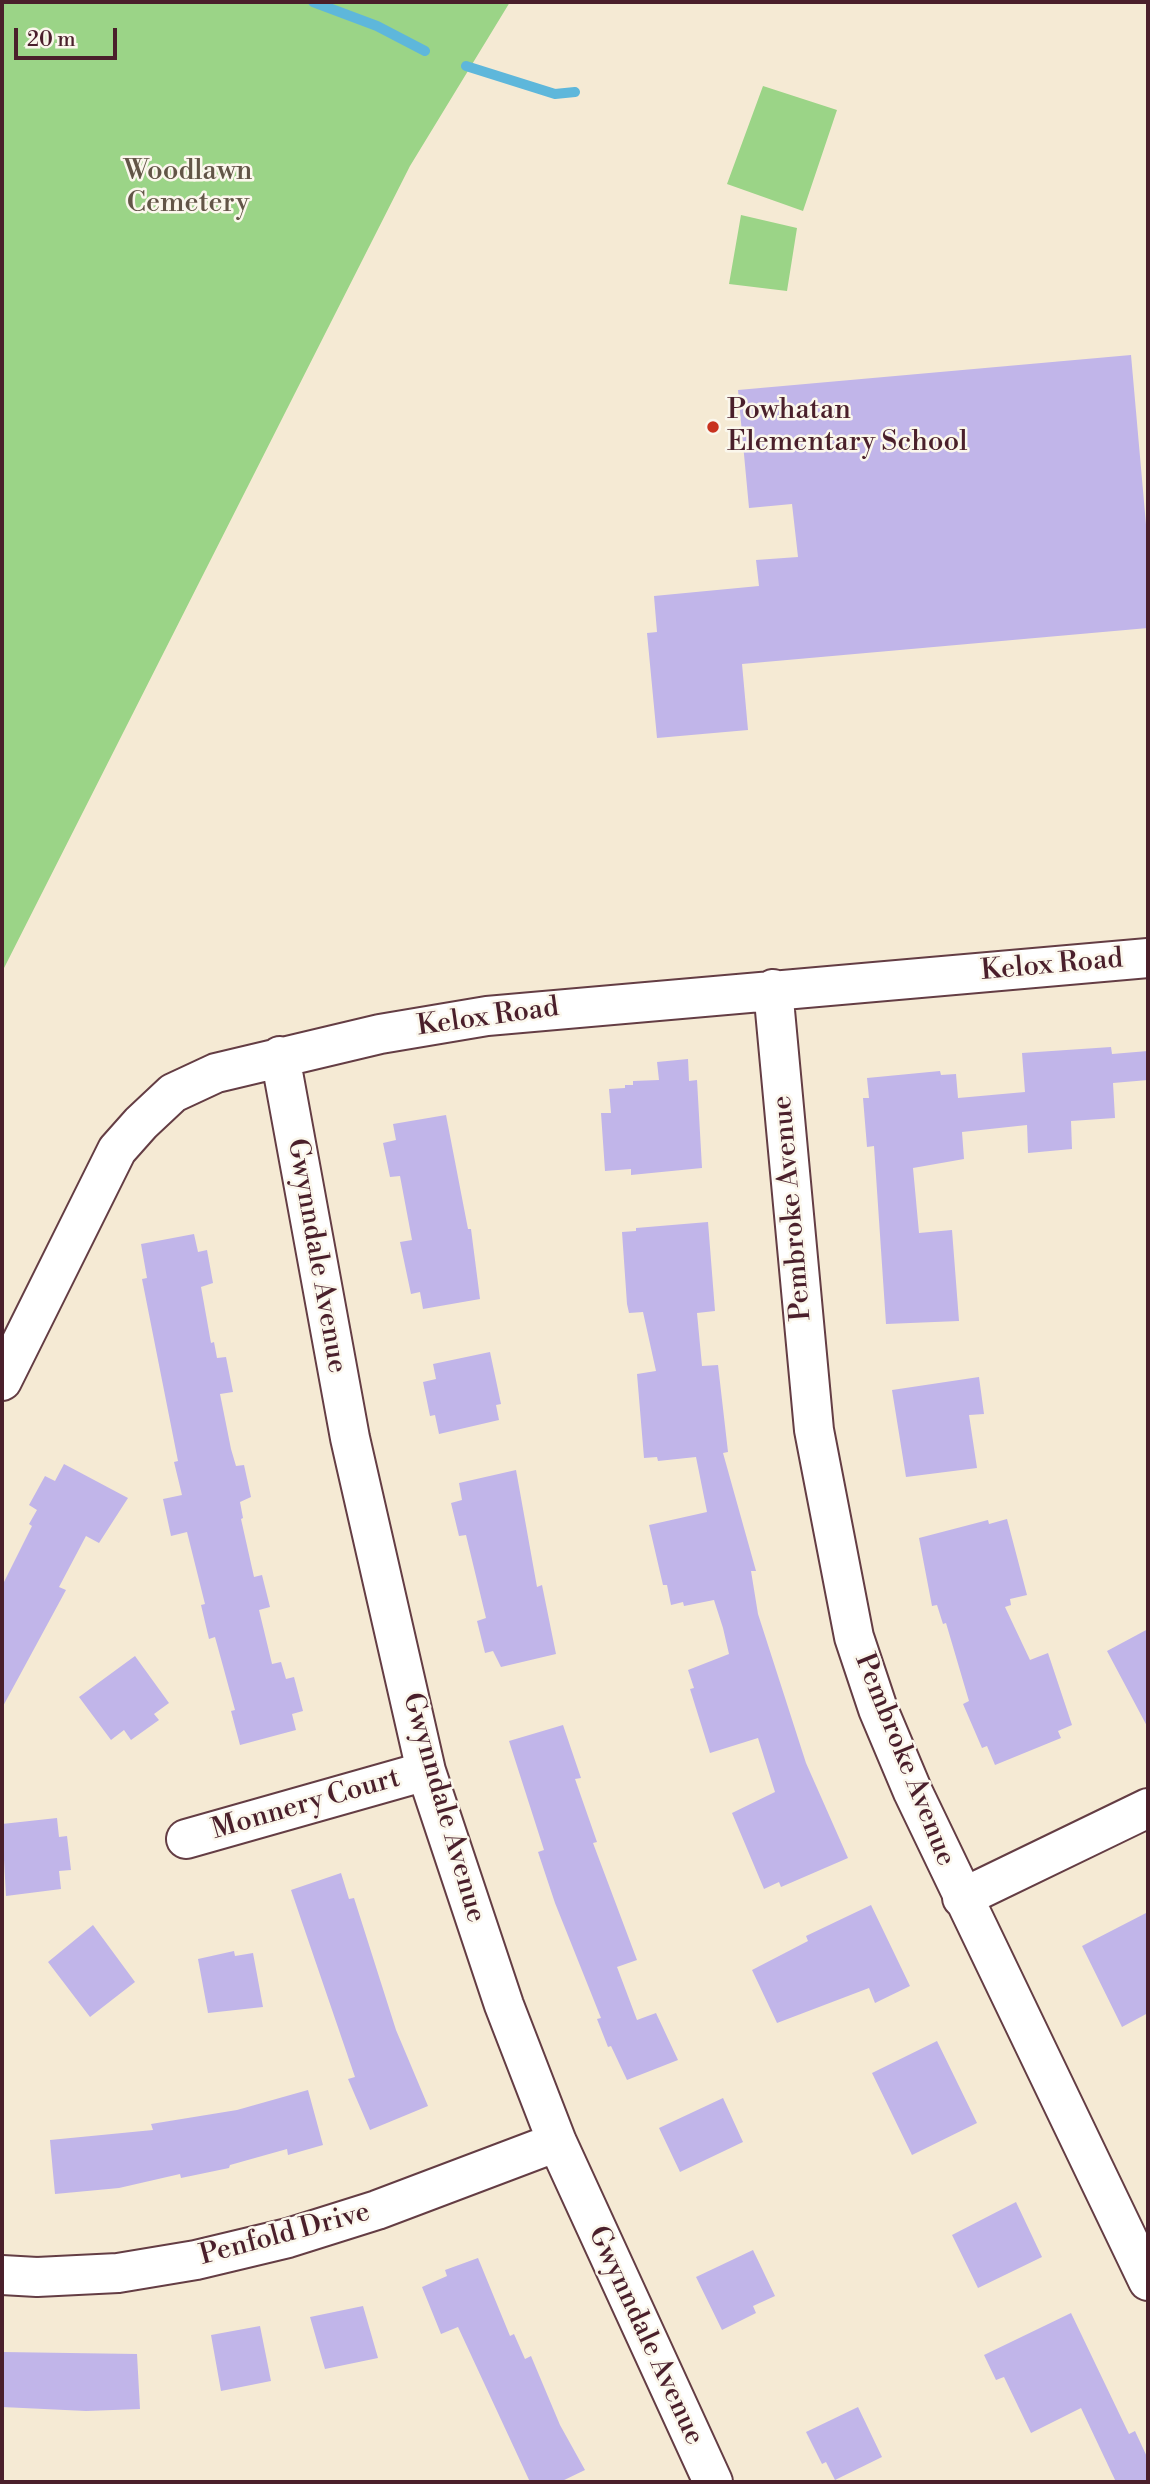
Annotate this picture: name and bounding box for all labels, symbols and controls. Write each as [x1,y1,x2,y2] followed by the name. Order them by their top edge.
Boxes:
[18,14,121,58] scale bar
[27,27,76,53] text: 20 m
[123,155,253,221] park label: Woodlawn Cemetery
[727,394,968,460] place label: Powhatan Elementary School
[705,419,721,435] marker: Powhatan Elementary School
[979,943,1125,989] street label: Kelox Road
[415,991,561,1045] street label: Kelox Road
[766,1094,820,1322] street label: Pembroke Avenue
[279,1136,353,1376] street label: Gwynndale Avenue
[846,1649,962,1871] street label: Pembroke Avenue
[394,1689,492,1927] street label: Gwynndale Avenue
[208,1762,404,1848] street label: Monnery Court
[196,2196,374,2274] street label: Penfold Drive
[580,2221,710,2451] street label: Gwynndale Avenue

